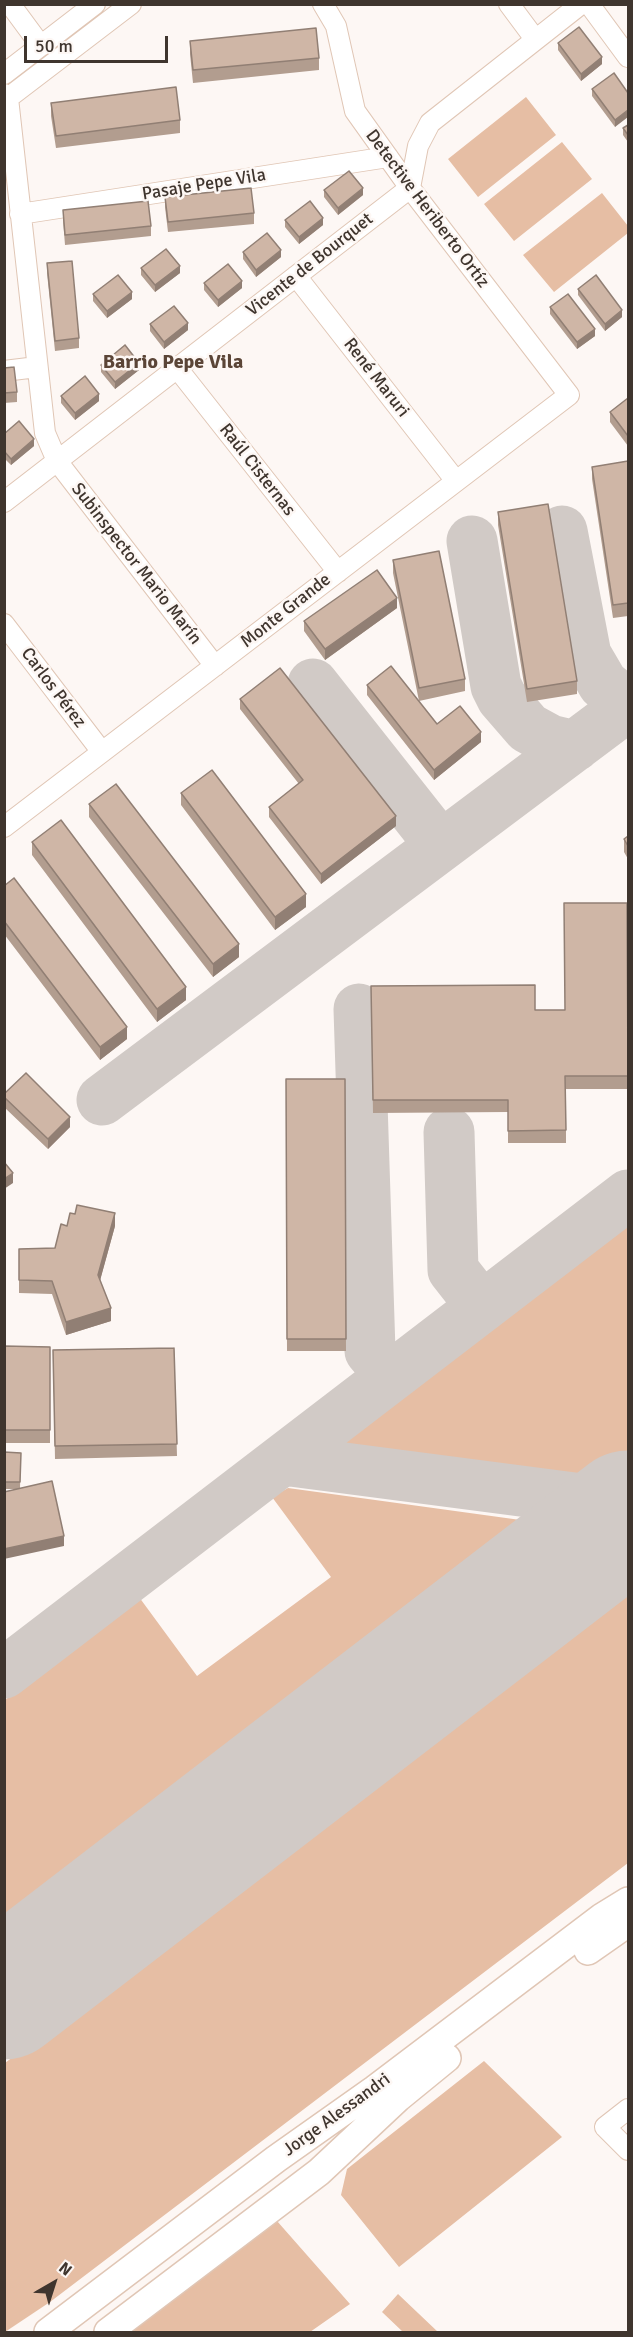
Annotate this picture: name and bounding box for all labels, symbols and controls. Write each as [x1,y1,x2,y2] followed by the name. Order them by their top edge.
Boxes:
[27,24,171,62] scale bar
[35,35,73,57] text: 50 m
[360,126,494,292] street label: Detective Heriberto Ortíz
[141,165,267,205] street label: Pasaje Pepe Vila
[242,209,378,321] street label: Vicente de Bourquet
[338,334,414,422] street label: René Maruri
[103,351,243,375] district label: Barrio Pepe Vila
[214,420,300,520] street label: Raúl Cisternas
[66,479,206,649] street label: Subinspector Mario Marín
[237,569,335,653] street label: Monte Grande
[16,644,90,732] street label: Carlos Pérez
[279,2069,395,2161] street label: Jorge Alessandri
[24,2253,84,2313] north arrow
[55,2258,76,2280] text: N

